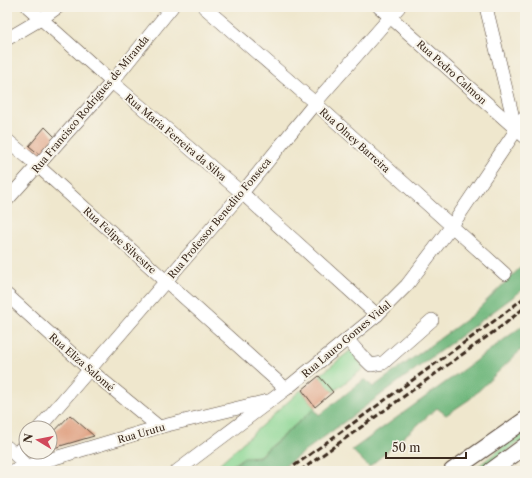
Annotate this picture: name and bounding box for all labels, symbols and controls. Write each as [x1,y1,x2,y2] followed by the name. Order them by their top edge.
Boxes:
[29,32,152,176] street label: Rua Francisco Rodrigues de Miranda
[414,37,490,108] street label: Rua Pedro Calmon
[122,91,230,184] street label: Rua Maria Ferreira da Silva
[317,105,393,176] street label: Rua Olney Barreira
[165,155,274,281] street label: Rua Professor Benedito Fonseca
[81,204,159,277] street label: Rua Felipe Silvestre
[299,298,394,381] street label: Rua Lauro Gomes Vidal
[46,330,117,395] street label: Rua Eliza Salomé
[18,420,58,460] north arrow
[116,421,166,446] street label: Rua Urutu
[20,432,36,444] text: N
[386,434,466,460] scale bar
[392,440,421,455] text: 50 m

